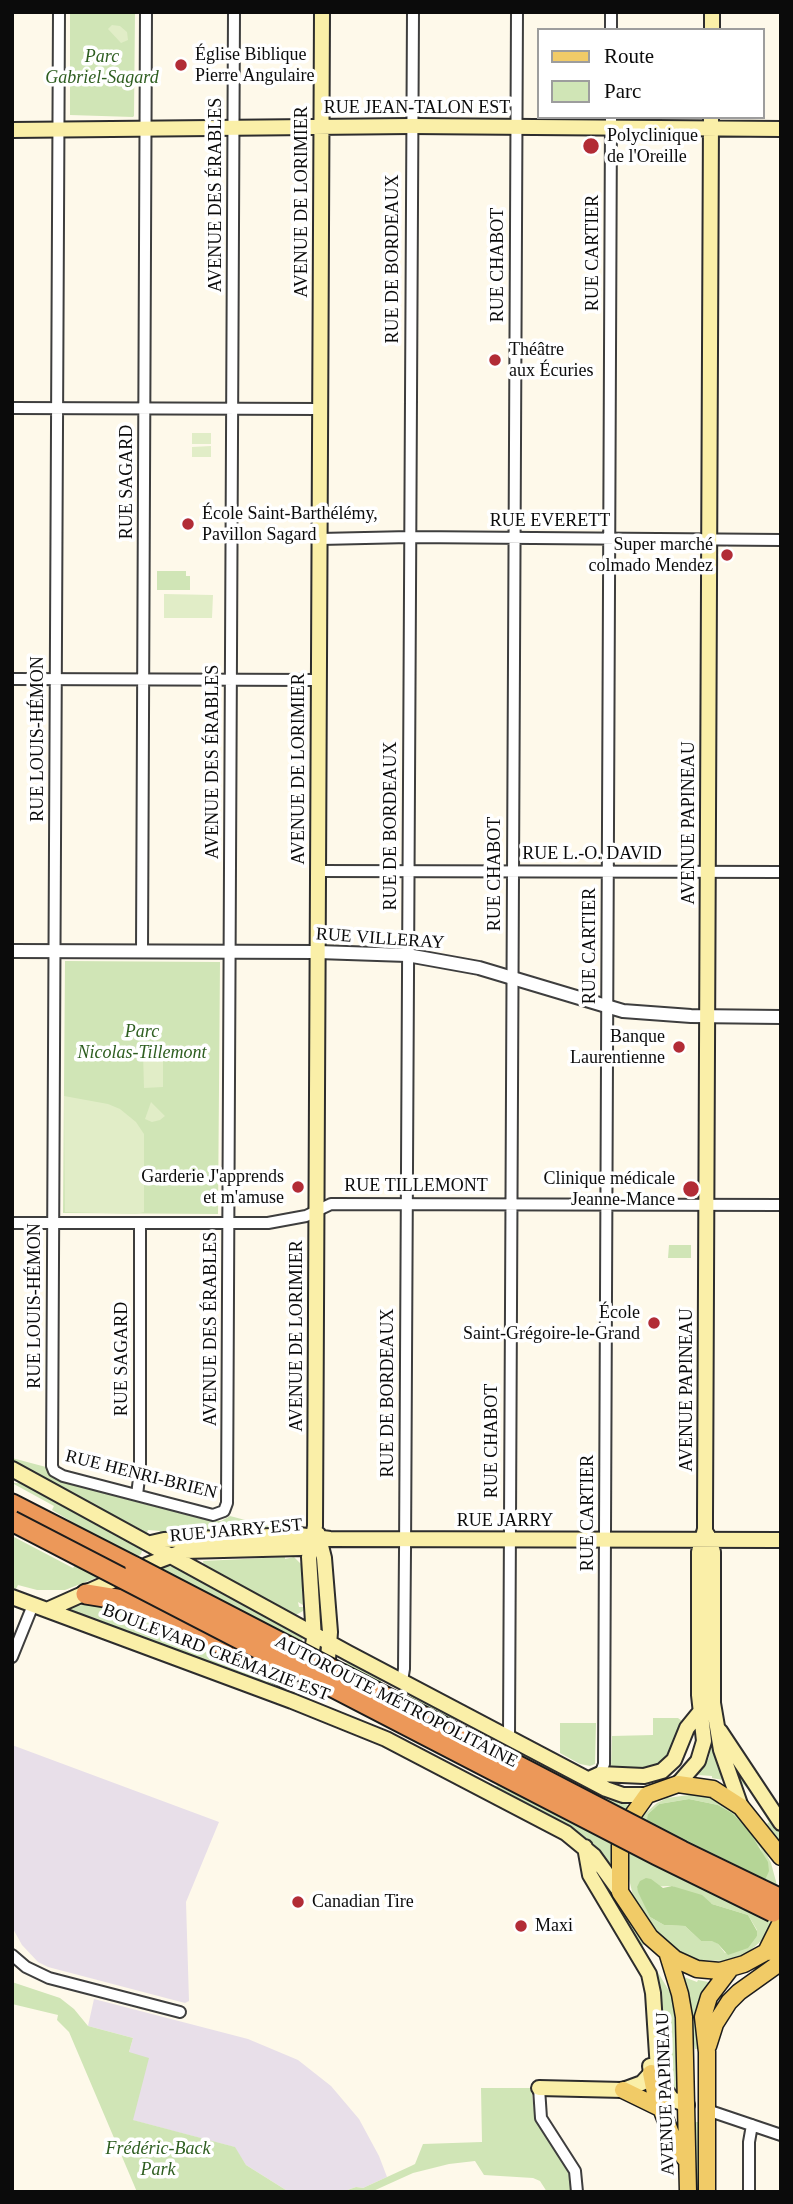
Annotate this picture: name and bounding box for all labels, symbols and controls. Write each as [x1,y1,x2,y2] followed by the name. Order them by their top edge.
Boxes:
[538,28,765,119] legend
[195,44,314,86] place label: Église Biblique Pierre Angulaire
[604,44,654,68] text: Route
[45,46,159,88] park label: Parc Gabriel-Sagard
[173,57,189,73] marker: Église Biblique Pierre Angulaire
[604,79,641,103] text: Parc
[324,97,510,119] street label: RUE JEAN-TALON EST
[205,98,227,292] street label: AVENUE DES ÉRABLES
[291,106,313,298] street label: AVENUE DE LORIMIER
[607,125,698,168] place label: Polyclinique de l'Oreille
[581,136,601,156] marker: Polyclinique de l'Oreille
[382,175,404,343] street label: RUE DE BORDEAUX
[582,195,604,311] street label: RUE CARTIER
[487,208,509,322] street label: RUE CHABOT
[509,339,593,382] place label: Théâtre aux Écuries
[487,352,503,368] marker: Théâtre aux Écuries
[116,425,138,539] street label: RUE SAGARD
[202,503,378,546] place label: École Saint-Barthélémy, Pavillon Sagard
[490,510,610,532] street label: RUE EVERETT
[180,516,196,532] marker: École Saint-Barthélémy, Pavillon Sagard
[589,534,713,576] place label: Super marché colmado Mendez
[719,547,735,563] marker: Super marché colmado Mendez
[27,656,49,822] street label: RUE LOUIS-HÉMON
[202,665,224,859] street label: AVENUE DES ÉRABLES
[288,673,310,865] street label: AVENUE DE LORIMIER
[678,741,700,905] street label: AVENUE PAPINEAU
[380,742,402,910] street label: RUE DE BORDEAUX
[484,817,506,931] street label: RUE CHABOT
[522,843,662,865] street label: RUE L.-O. DAVID
[579,888,601,1004] street label: RUE CARTIER
[315,924,445,954] street label: RUE VILLERAY
[77,1021,207,1064] park label: Parc Nicolas-Tillemont
[570,1026,665,1068] place label: Banque Laurentienne
[671,1039,687,1055] marker: Banque Laurentienne
[141,1166,284,1208] place label: Garderie J'apprends et m'amuse
[544,1168,675,1210] place label: Clinique médicale Jeanne-Mance
[344,1175,488,1197] street label: RUE TILLEMONT
[290,1179,306,1195] marker: Garderie J'apprends et m'amuse
[681,1179,701,1199] marker: Clinique médicale Jeanne-Mance
[24,1223,46,1389] street label: RUE LOUIS-HÉMON
[200,1232,222,1426] street label: AVENUE DES ÉRABLES
[286,1240,308,1432] street label: AVENUE DE LORIMIER
[111,1302,133,1416] street label: RUE SAGARD
[463,1302,640,1344] place label: École Saint-Grégoire-le-Grand
[676,1308,698,1472] street label: AVENUE PAPINEAU
[377,1309,399,1477] street label: RUE DE BORDEAUX
[646,1315,662,1331] marker: École Saint-Grégoire-le-Grand
[481,1384,503,1498] street label: RUE CHABOT
[63,1446,219,1504] street label: RUE HENRI-BRIEN
[577,1455,599,1571] street label: RUE CARTIER
[457,1510,553,1532] street label: RUE JARRY
[169,1514,303,1548] street label: RUE JARRY EST
[99,1600,333,1706] street label: BOULEVARD CRÉMAZIE EST
[271,1631,521,1773] street label: AUTOROUTE MÉTROPOLITAINE
[312,1891,414,1913] place label: Canadian Tire
[290,1894,306,1910] marker: Canadian Tire
[535,1915,573,1937] place label: Maxi
[513,1918,529,1934] marker: Maxi
[652,2012,680,2176] street label: AVENUE PAPINEAU
[106,2138,210,2180] park label: Frédéric-Back Park

